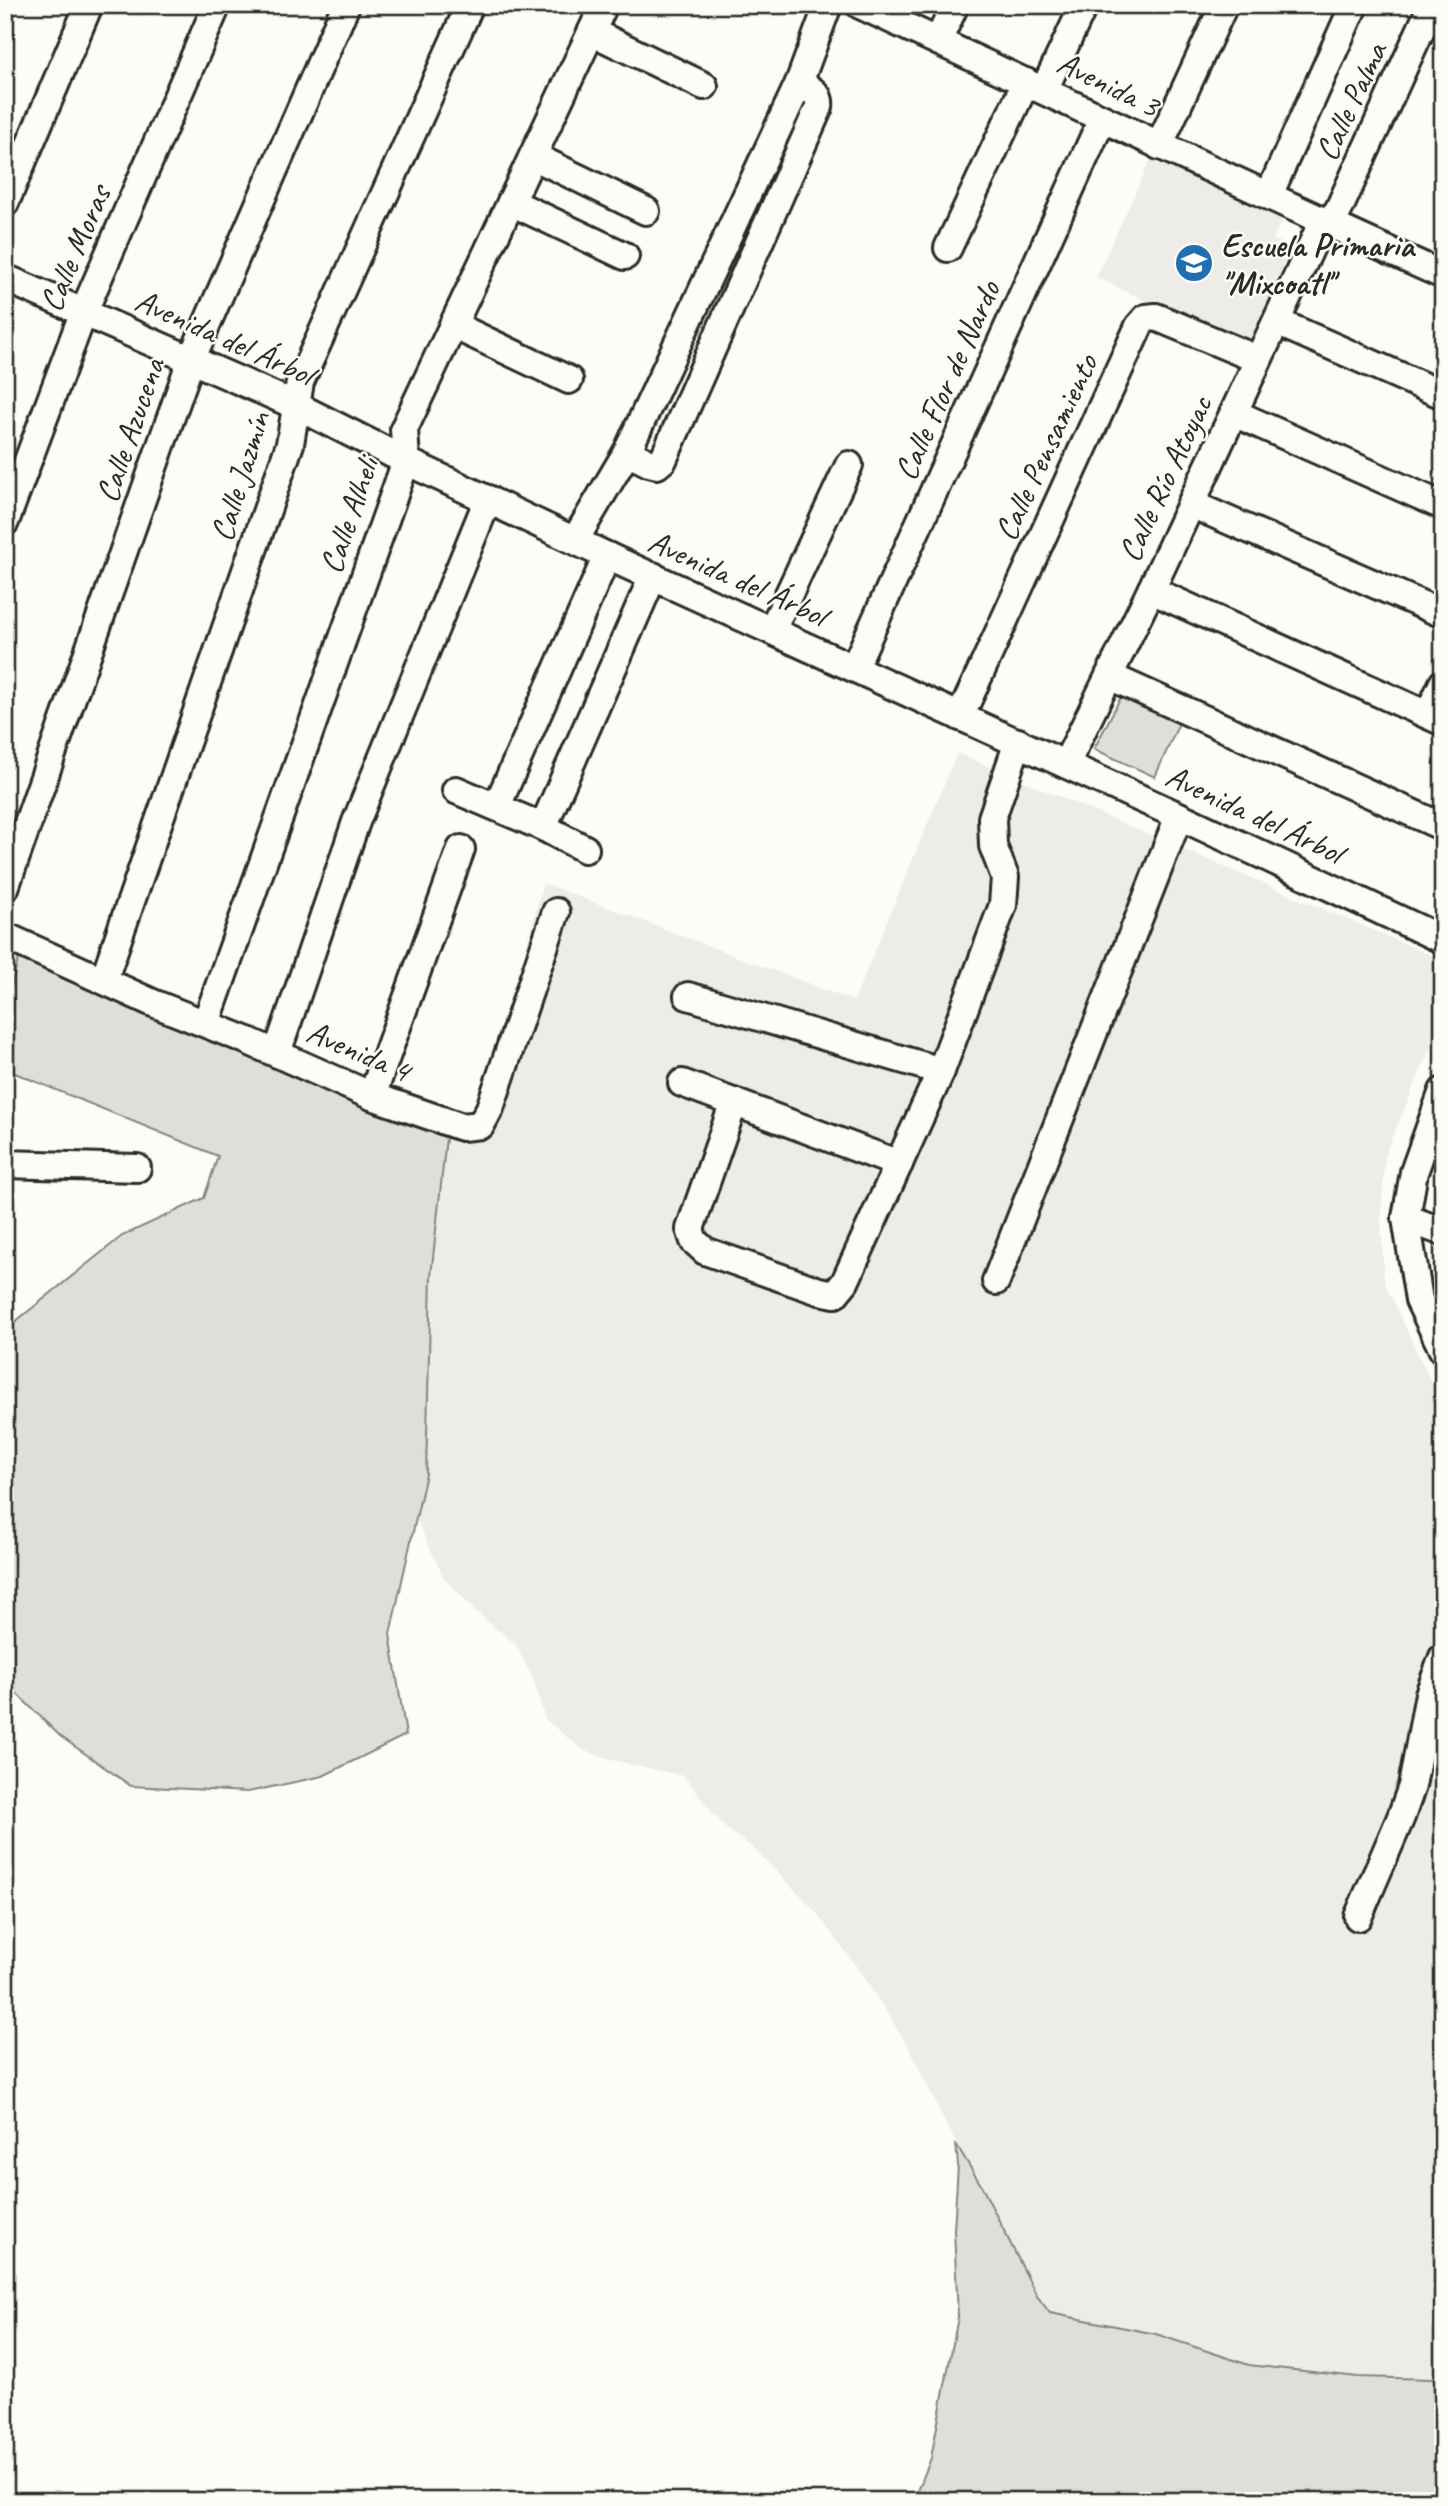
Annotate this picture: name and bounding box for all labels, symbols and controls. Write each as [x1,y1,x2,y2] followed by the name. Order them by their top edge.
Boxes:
[1305,33,1398,167] street label: Calle Palma
[1051,41,1168,127] street label: Avenida 3
[30,177,121,318] street label: Calle Moras
[1221,224,1416,304] place label: Escuela Primaria "Mixcoatl"
[1173,242,1215,284] school or university icon: Escuela Primaria "Mixcoatl"
[884,273,1010,486] street label: Calle Flor de Nardo
[129,279,325,397] street label: Avenida del Árbol
[984,346,1108,547] street label: Calle Pensamiento
[86,351,175,508] street label: Calle Azucena
[1108,387,1222,568] street label: Calle Río Atoyac
[200,405,280,546] street label: Calle Jazmín
[310,448,390,579] street label: Calle Alheli
[642,520,838,638] street label: Avenida del Árbol
[1159,755,1355,876] street label: Avenida del Árbol
[301,1010,420,1093] street label: Avenida 4

